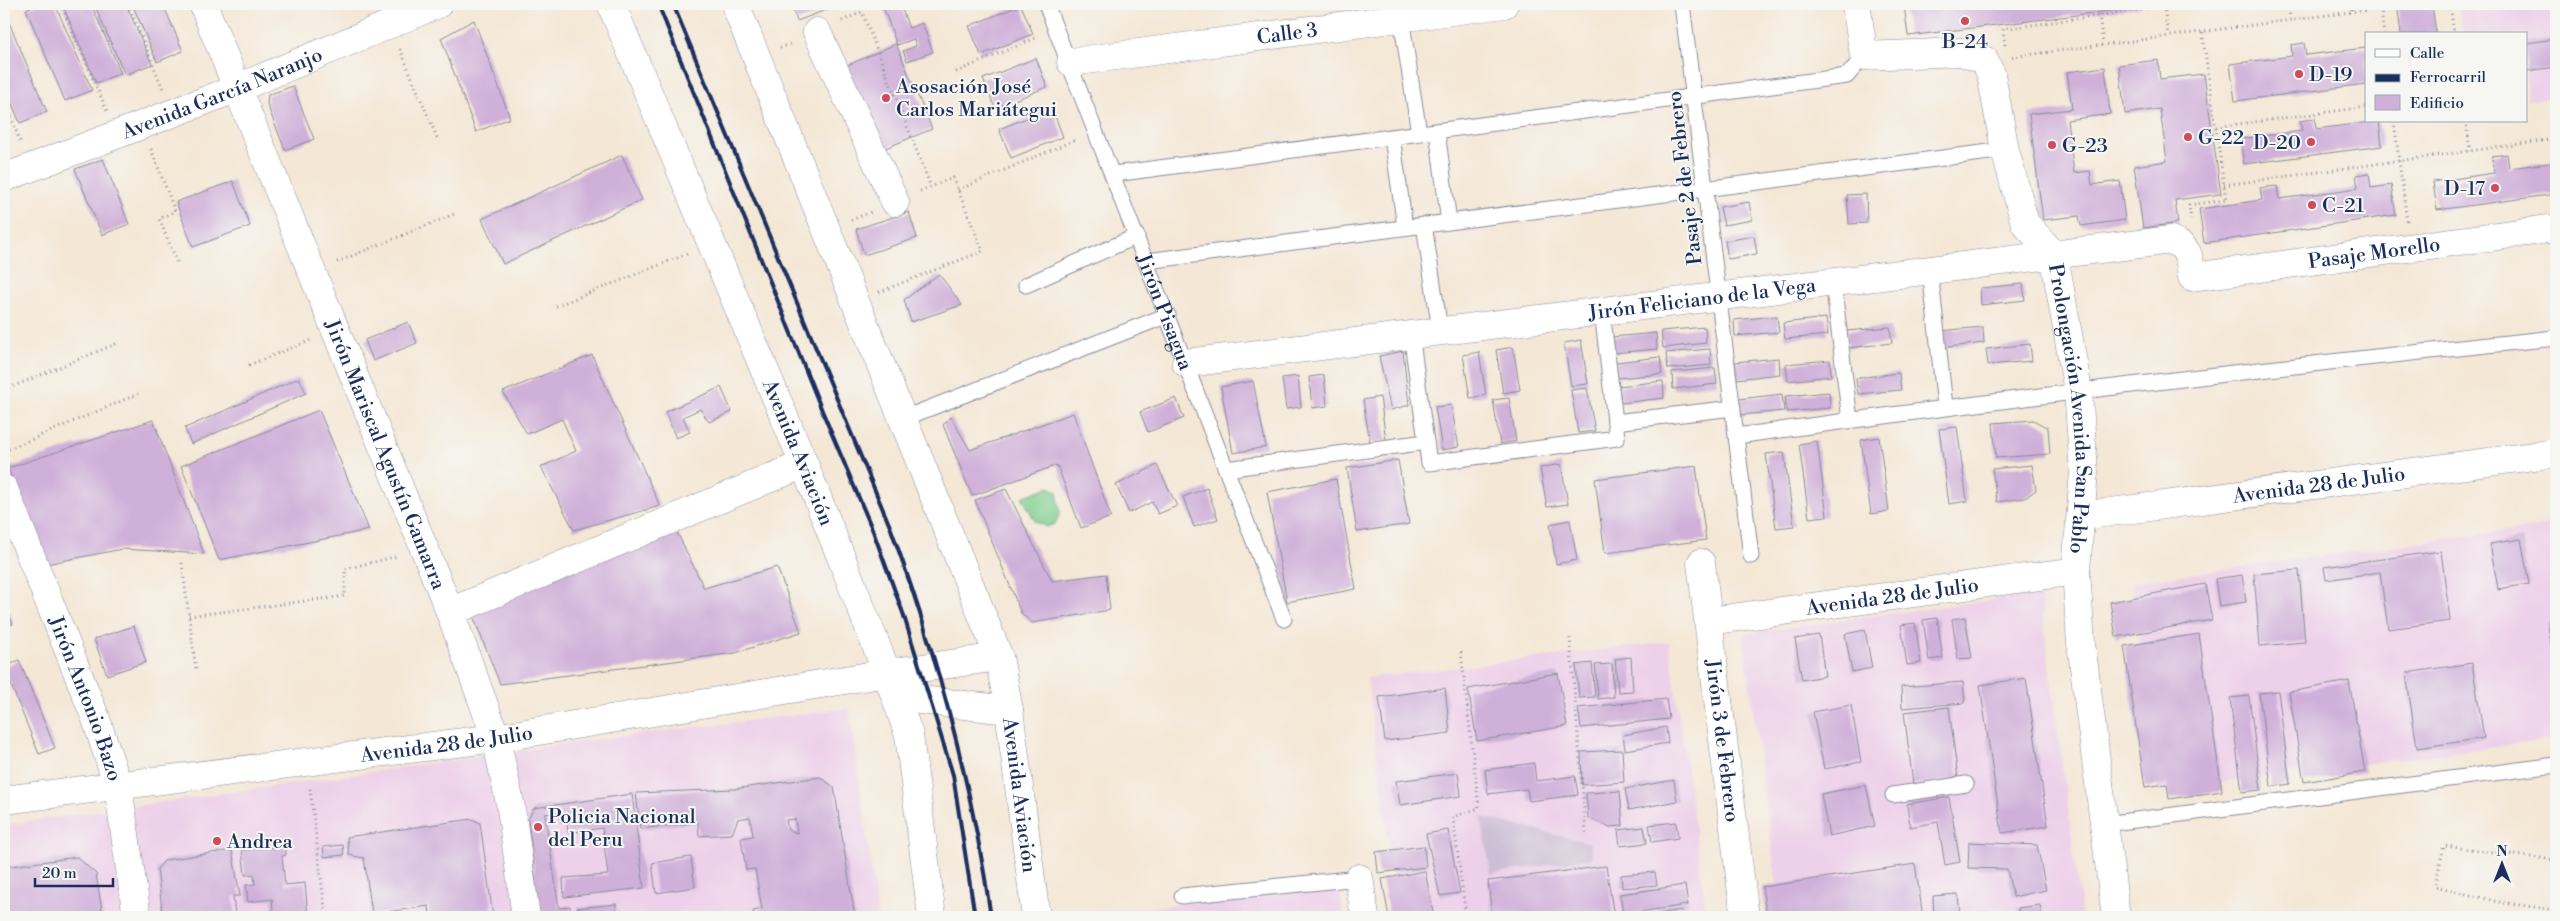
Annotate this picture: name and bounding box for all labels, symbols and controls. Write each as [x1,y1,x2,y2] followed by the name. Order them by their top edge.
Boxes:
[1959,15,1971,27] marker: B-24
[1255,18,1319,51] street label: Calle 3
[1941,30,1988,55] place label: B-24
[2365,32,2528,122] legend
[118,43,327,146] street label: Avenida García Naranjo
[2410,44,2444,63] text: Calle
[2309,63,2352,88] place label: D-19
[2293,68,2305,80] marker: D-19
[2410,68,2487,87] text: Ferrocarril
[895,75,1058,123] place label: Asosación José Carlos Mariátegui
[1662,89,1709,266] street label: Pasaje 2 de Febrero
[880,92,892,104] marker: Asosación José Carlos Mariátegui
[2410,94,2464,113] text: Edificio
[2198,126,2244,151] place label: G-22
[2182,131,2194,143] marker: G-22
[2253,131,2301,156] place label: D-20
[2062,134,2108,159] place label: G-23
[2305,136,2317,148] marker: D-20
[2046,139,2058,151] marker: G-23
[2444,177,2485,202] place label: D-17
[2489,182,2501,194] marker: D-17
[2322,194,2365,219] place label: C-21
[2306,199,2318,211] marker: C-21
[2307,233,2442,275] street label: Pasaje Morello
[1130,250,1198,375] street label: Jirón Pisagua
[2042,262,2095,555] street label: Prolongación Avenida San Pablo
[1586,273,1818,327] street label: Jirón Feliciano de la Vega
[318,315,451,594] street label: Jirón Mariscal Agustín Gamarra
[756,375,838,530] street label: Avenida Aviación
[2230,462,2407,510] street label: Avenida 28 de Julio
[1804,573,1980,622] street label: Avenida 28 de Julio
[42,612,127,785] street label: Jirón Antonio Bazo
[1699,657,1744,824] street label: Jirón 3 de Febrero
[996,715,1041,874] street label: Avenida Aviación
[358,721,535,769] street label: Avenida 28 de Julio
[548,805,696,853] place label: Policia Nacional del Peru
[532,821,544,833] marker: Policia Nacional del Peru
[226,830,294,855] place label: Andrea
[211,835,223,847] marker: Andrea
[2478,838,2528,888] north arrow
[2496,843,2508,861] text: N
[35,856,112,888] scale bar
[42,864,77,883] text: 20 m

